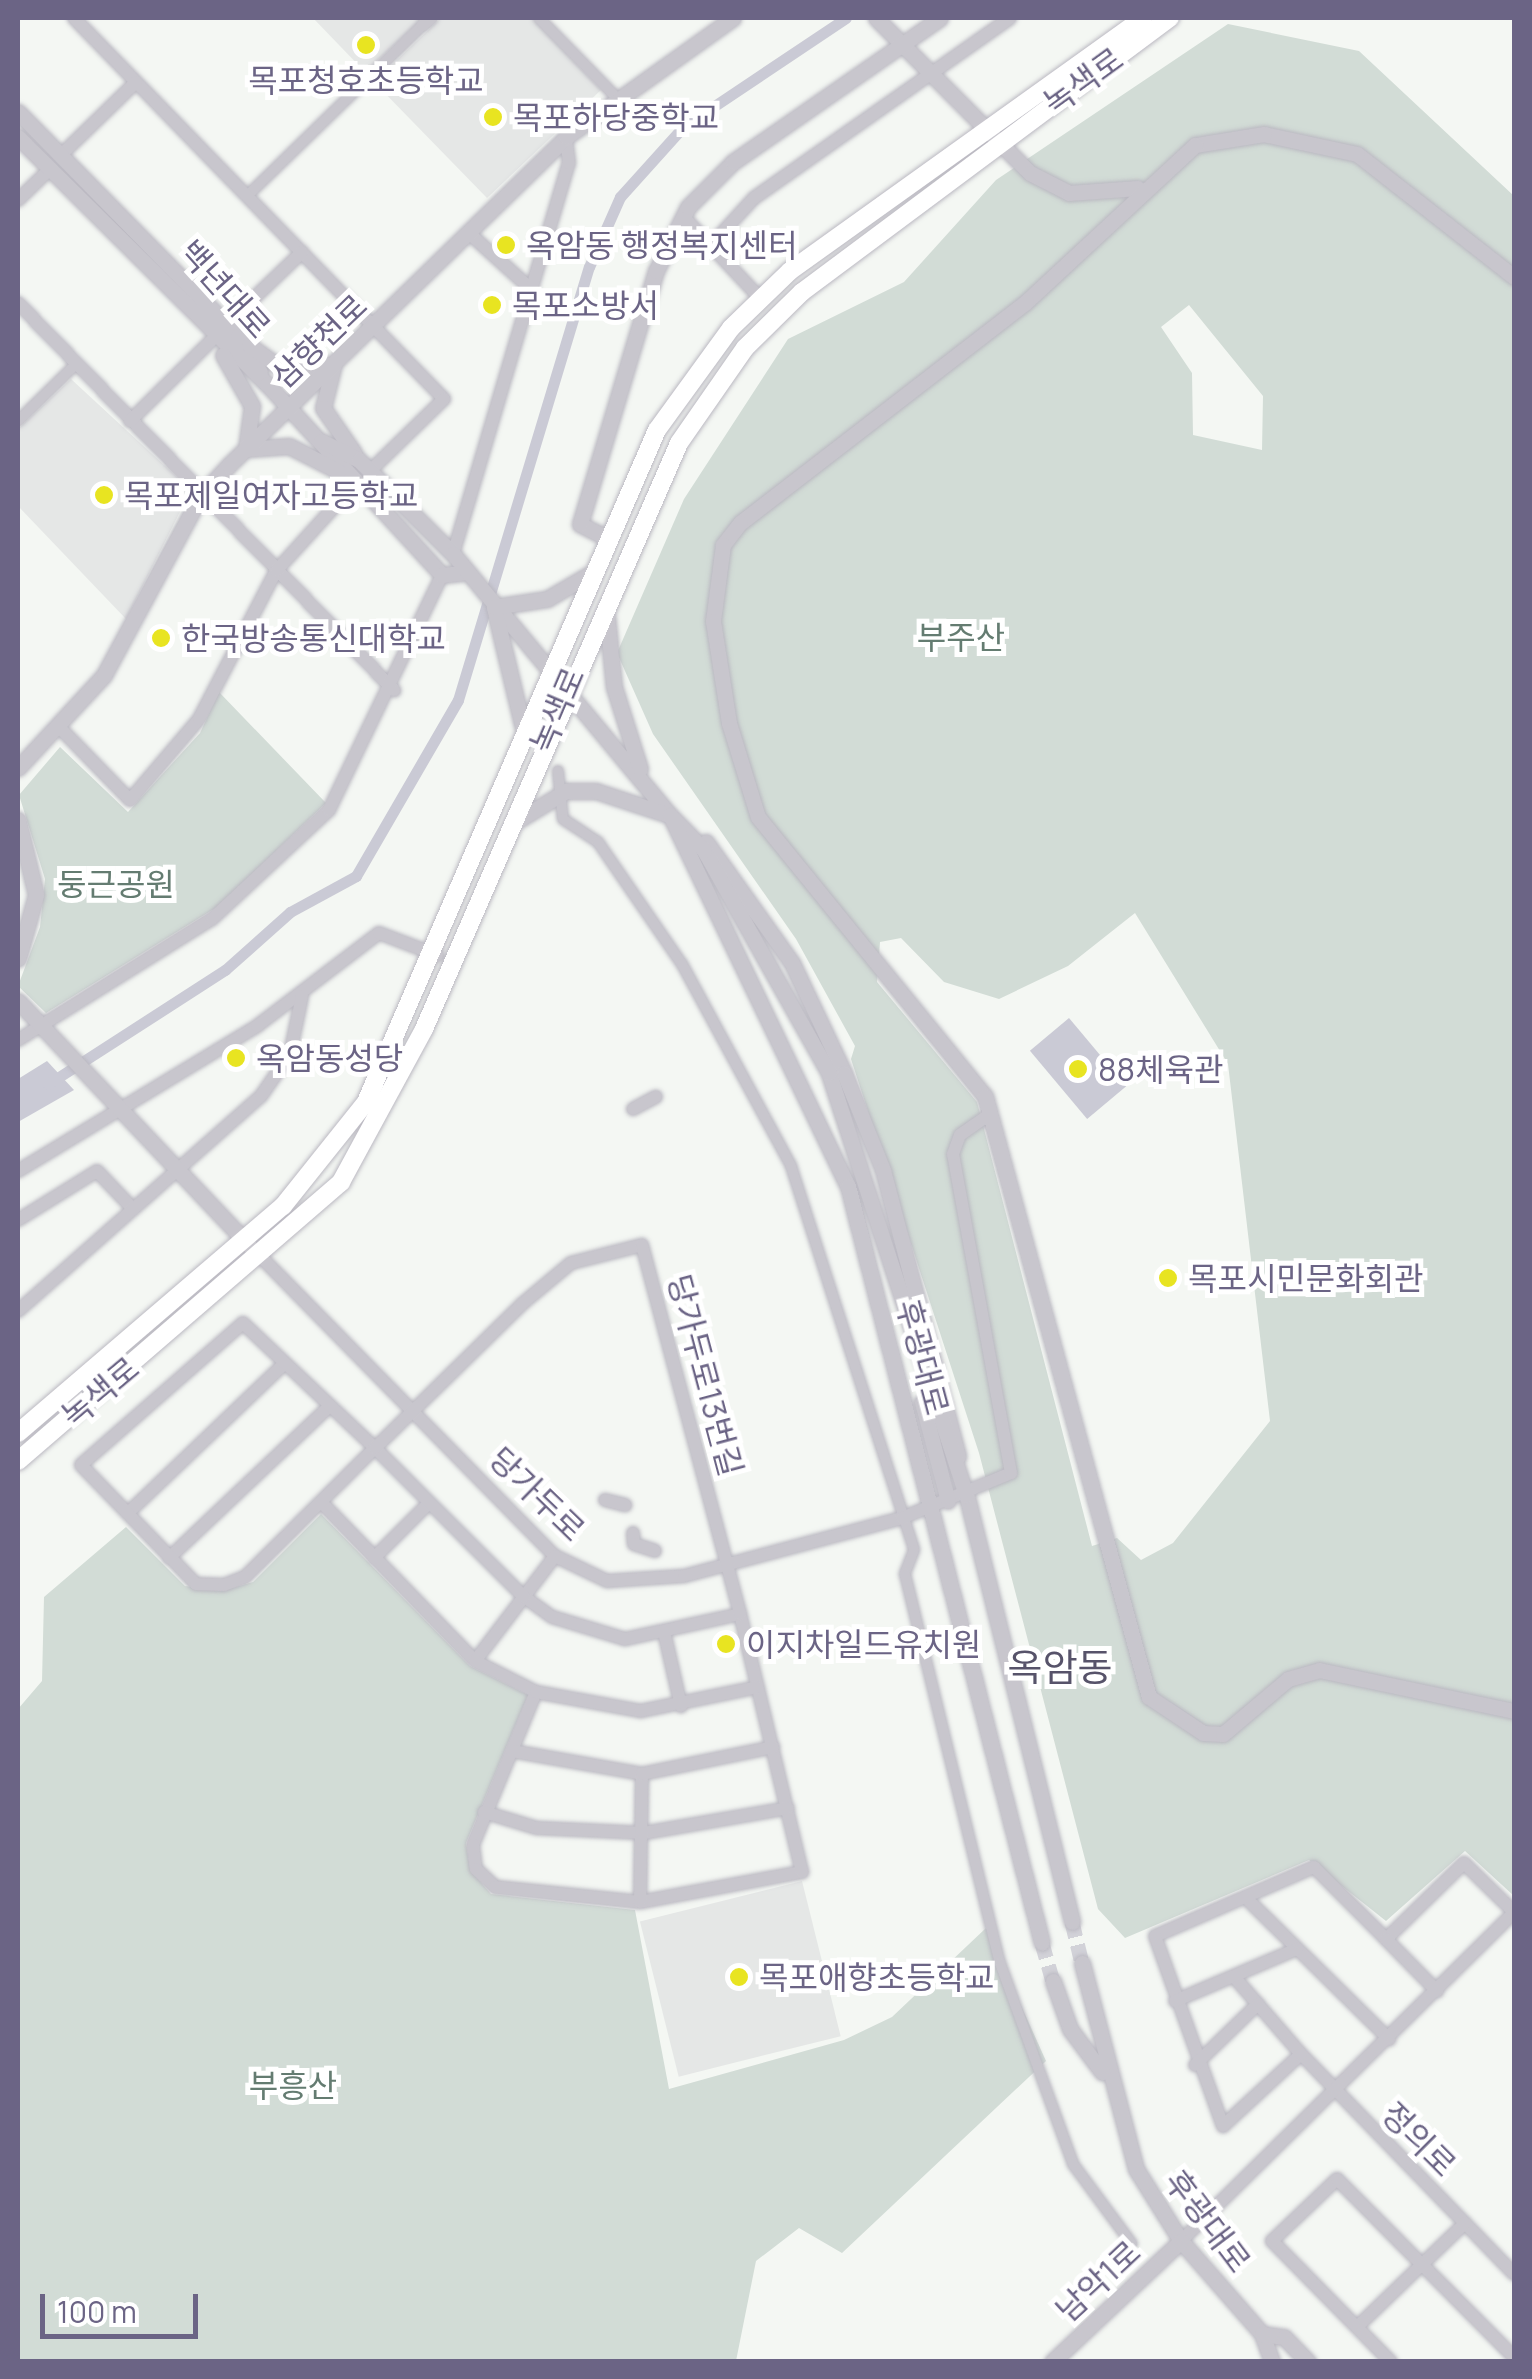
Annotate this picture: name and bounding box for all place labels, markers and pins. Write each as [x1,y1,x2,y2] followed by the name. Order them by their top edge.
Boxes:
[355,34,377,56] marker: 목포청호초등학교
[248,61,484,99] place label: 목포청호초등학교
[513,98,719,136] place label: 목포하당중학교
[482,106,504,128] marker: 목포하당중학교
[526,226,797,264] place label: 옥암동 행정복지센터
[495,234,517,256] marker: 옥암동 행정복지센터
[512,286,659,324] place label: 목포소방서
[481,294,503,316] marker: 목포소방서
[124,476,418,514] place label: 목포제일여자고등학교
[93,484,115,506] marker: 목포제일여자고등학교
[181,619,446,657] place label: 한국방송통신대학교
[150,627,172,649] marker: 한국방송통신대학교
[256,1039,403,1077] place label: 옥암동성당
[225,1047,247,1069] marker: 옥암동성당
[1098,1050,1223,1088] place label: 88체육관
[1067,1058,1089,1080] marker: 88체육관
[1188,1259,1424,1297] place label: 목포시민문화회관
[1157,1267,1179,1289] marker: 목포시민문화회관
[746,1625,982,1663] place label: 이지차일드유치원
[715,1633,737,1655] marker: 이지차일드유치원
[759,1958,995,1996] place label: 목포애향초등학교
[728,1966,750,1988] marker: 목포애향초등학교

